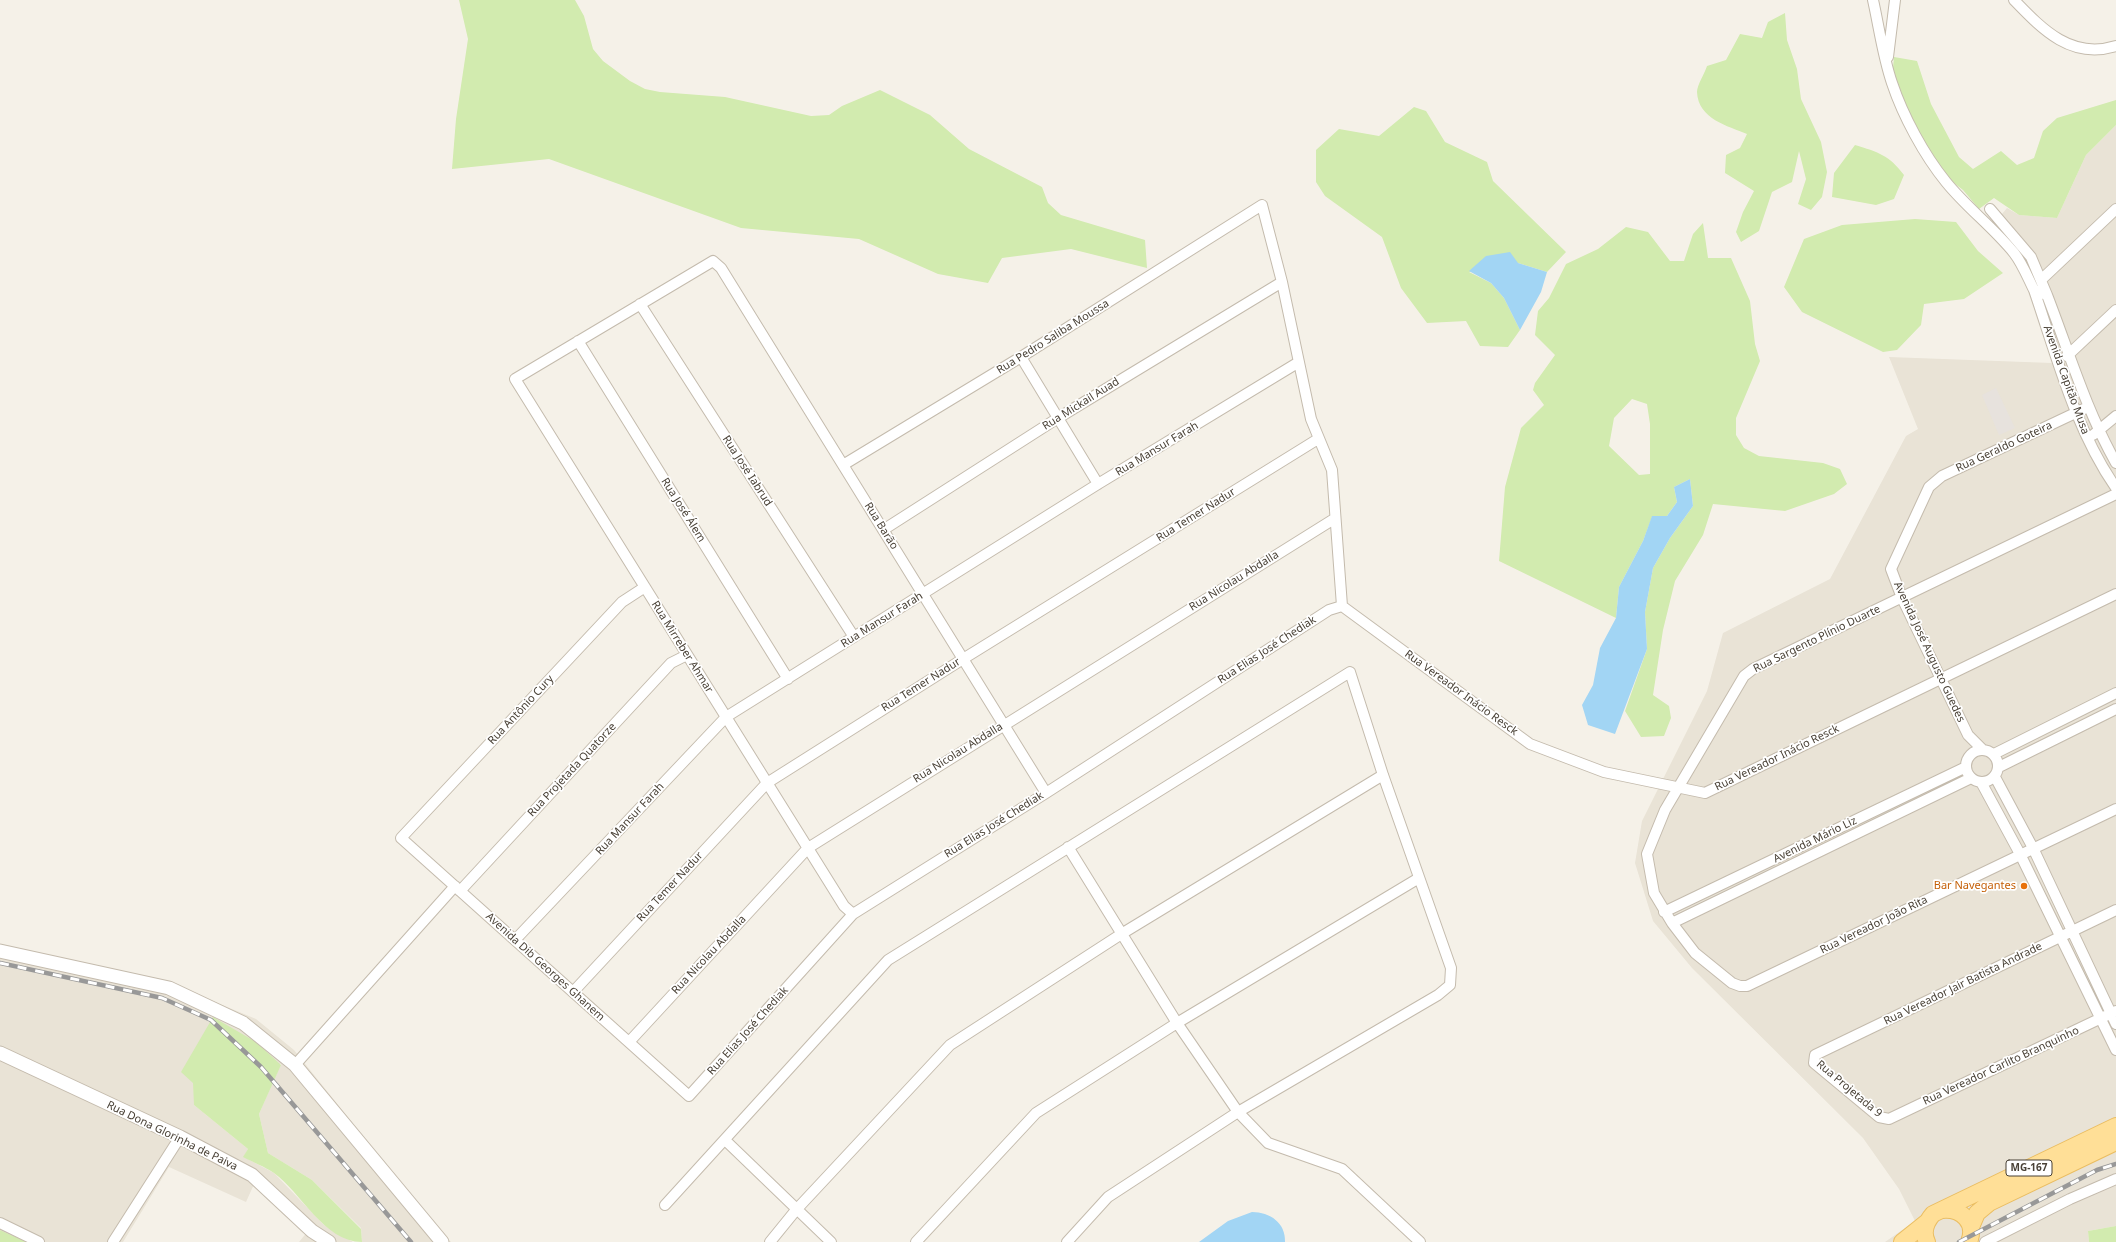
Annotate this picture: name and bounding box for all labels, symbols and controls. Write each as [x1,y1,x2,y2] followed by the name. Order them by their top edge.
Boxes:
[994,297,1112,377] street label: Rua Pedro Saliba Moussa
[2040,324,2092,436] street label: Avenida Capitão Musa
[1040,375,1122,433] street label: Rua Mickail Auad
[1113,419,1201,479] street label: Rua Mansur Farah
[1954,419,2054,475] street label: Rua Geraldo Goteira
[719,433,775,509] street label: Rua José Iabrud
[658,476,708,544] street label: Rua José Álem
[1154,485,1238,545] street label: Rua Temer Nadur
[861,500,901,552] street label: Rua Barão
[1187,548,1281,614] street label: Rua Nicolau Abdalla
[1891,580,1967,724] street label: Avenida José Augusto Guedes
[839,589,925,651] street label: Rua Mansur Farah
[648,599,716,695] street label: Rua Mirreber Ahmar
[1751,602,1883,676] street label: Rua Sargento Plínio Duarte
[1215,613,1319,687] street label: Rua Elias José Chediak
[1402,648,1520,738] street label: Rua Vereador Inácio Resck
[879,655,963,715] street label: Rua Temer Nadur
[485,673,557,747] street label: Rua Antônio Cury
[525,720,619,820] street label: Rua Projetada Quatorze
[911,720,1005,786] street label: Rua Nicolau Abdalla
[1713,722,1841,794] street label: Rua Vereador Inácio Resck
[593,780,667,858] street label: Rua Mansur Farah
[942,789,1046,861] street label: Rua Elias José Chediak
[1771,814,1859,866] street label: Avenida Mário Liz
[634,849,706,925] street label: Rua Temer Nadur
[1934,879,2016,893] place label: Bar Navegantes
[2019,881,2029,891] marker: Bar Navegantes
[1818,893,1930,957] street label: Rua Vereador João Rita
[483,910,607,1024] street label: Avenida Dib Georges Ghanem
[669,913,749,997] street label: Rua Nicolau Abdalla
[1882,940,2044,1028] street label: Rua Vereador Jair Batista Andrade
[705,984,791,1078] street label: Rua Elias José Chediak
[1921,1024,2081,1108] street label: Rua Vereador Carlito Branquinho
[1814,1058,1884,1120] street label: Rua Projetada 9
[104,1099,240,1173] street label: Rua Dona Glorinha de Paiva
[2006,1160,2052,1176] road number: MG-167

